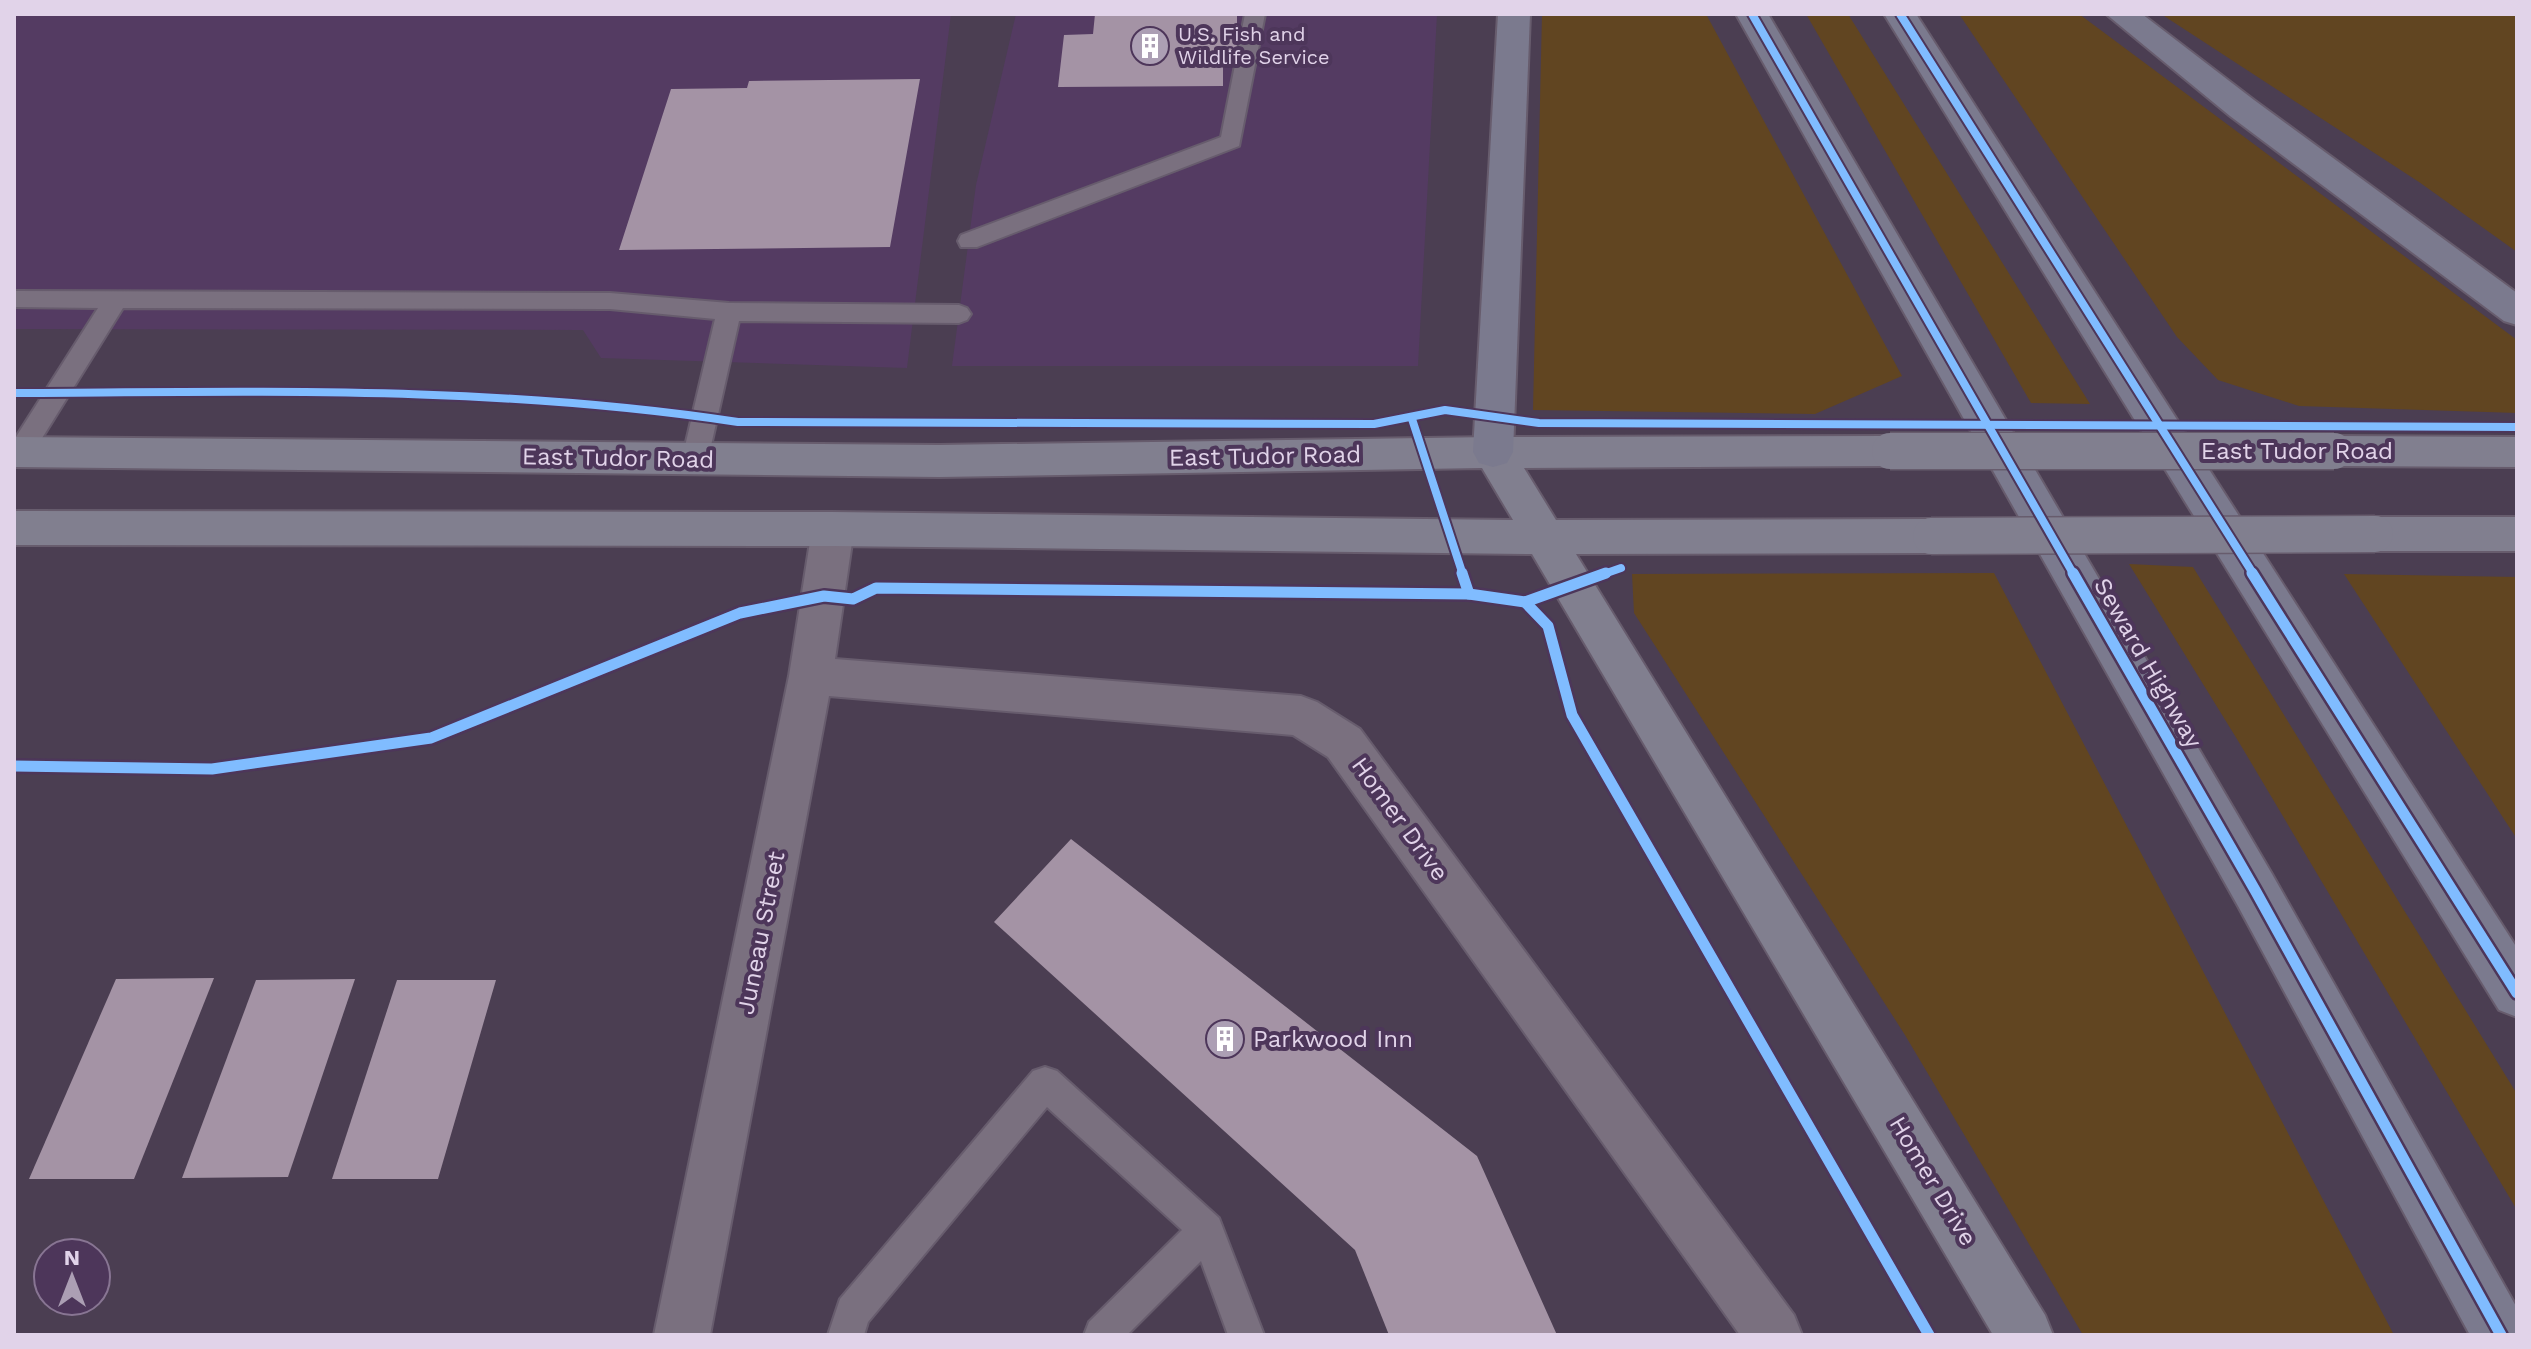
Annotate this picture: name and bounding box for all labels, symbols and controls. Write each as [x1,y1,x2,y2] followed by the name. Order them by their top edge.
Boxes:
[1178,22,1330,69] place label: U.S. Fish and Wildlife Service
[1129,25,1171,67] building icon: U.S. Fish and Wildlife Service
[2201,437,2393,465] street label: East Tudor Road
[1169,440,1361,472] street label: East Tudor Road
[522,442,714,474] street label: East Tudor Road
[2088,573,2208,753] street label: Seward Highway
[1346,752,1454,886] street label: Homer Drive
[731,849,791,1017] street label: Juneau Street
[1204,1018,1246,1060] building icon: Parkwood Inn
[1253,1025,1413,1053] place label: Parkwood Inn
[1883,1111,1983,1251] street label: Homer Drive
[32,1237,112,1317] north arrow
[64,1245,80,1270] text: N

